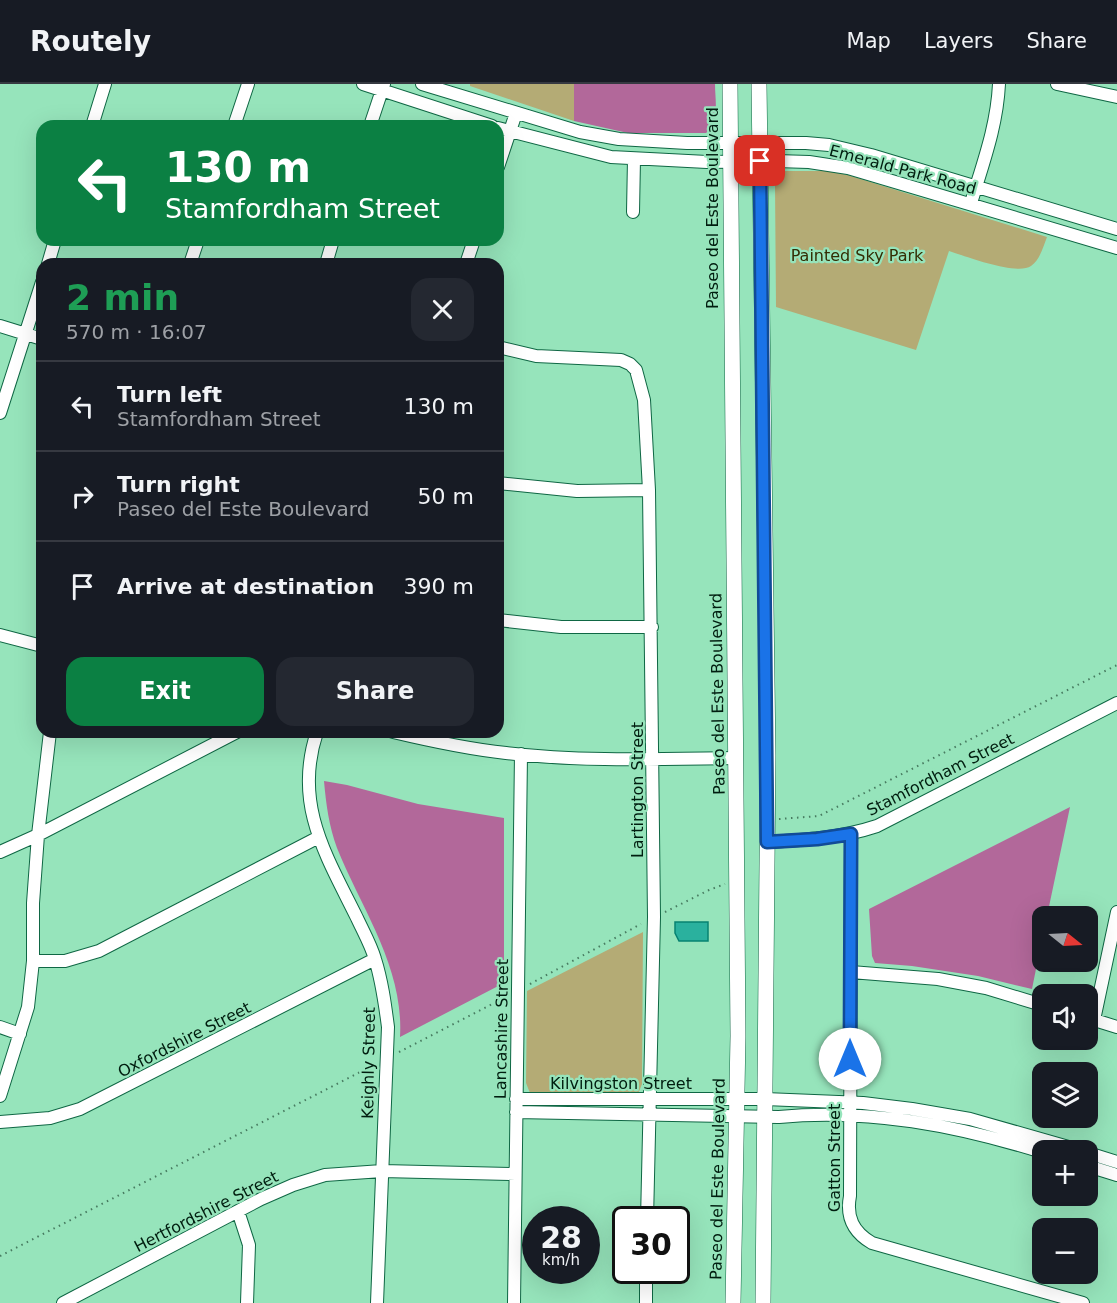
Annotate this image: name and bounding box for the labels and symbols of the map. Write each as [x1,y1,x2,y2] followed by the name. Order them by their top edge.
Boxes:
[703,107,722,309] street label: Paseo del Este Boulevard
[734,135,785,186] pin
[827,141,978,198] street label: Emerald Park Road
[791,246,924,265] park label: Painted Sky Park
[706,593,729,795] street label: Paseo del Este Boulevard
[628,722,647,858] street label: Lartington Street
[863,729,1017,820] street label: Stamfordham Street
[1032,906,1098,972] north arrow
[491,959,512,1099] street label: Lancashire Street
[115,998,254,1081] street label: Oxfordshire Street
[358,1007,379,1119] street label: Keighly Street
[818,1027,882,1091] position arrow
[550,1074,692,1093] street label: Kilvingston Street
[706,1078,729,1280] street label: Paseo del Este Boulevard
[825,1104,844,1212] street label: Gatton Street
[131,1167,282,1256] street label: Hertfordshire Street
[612,1206,690,1284] speed limit sign: 30

